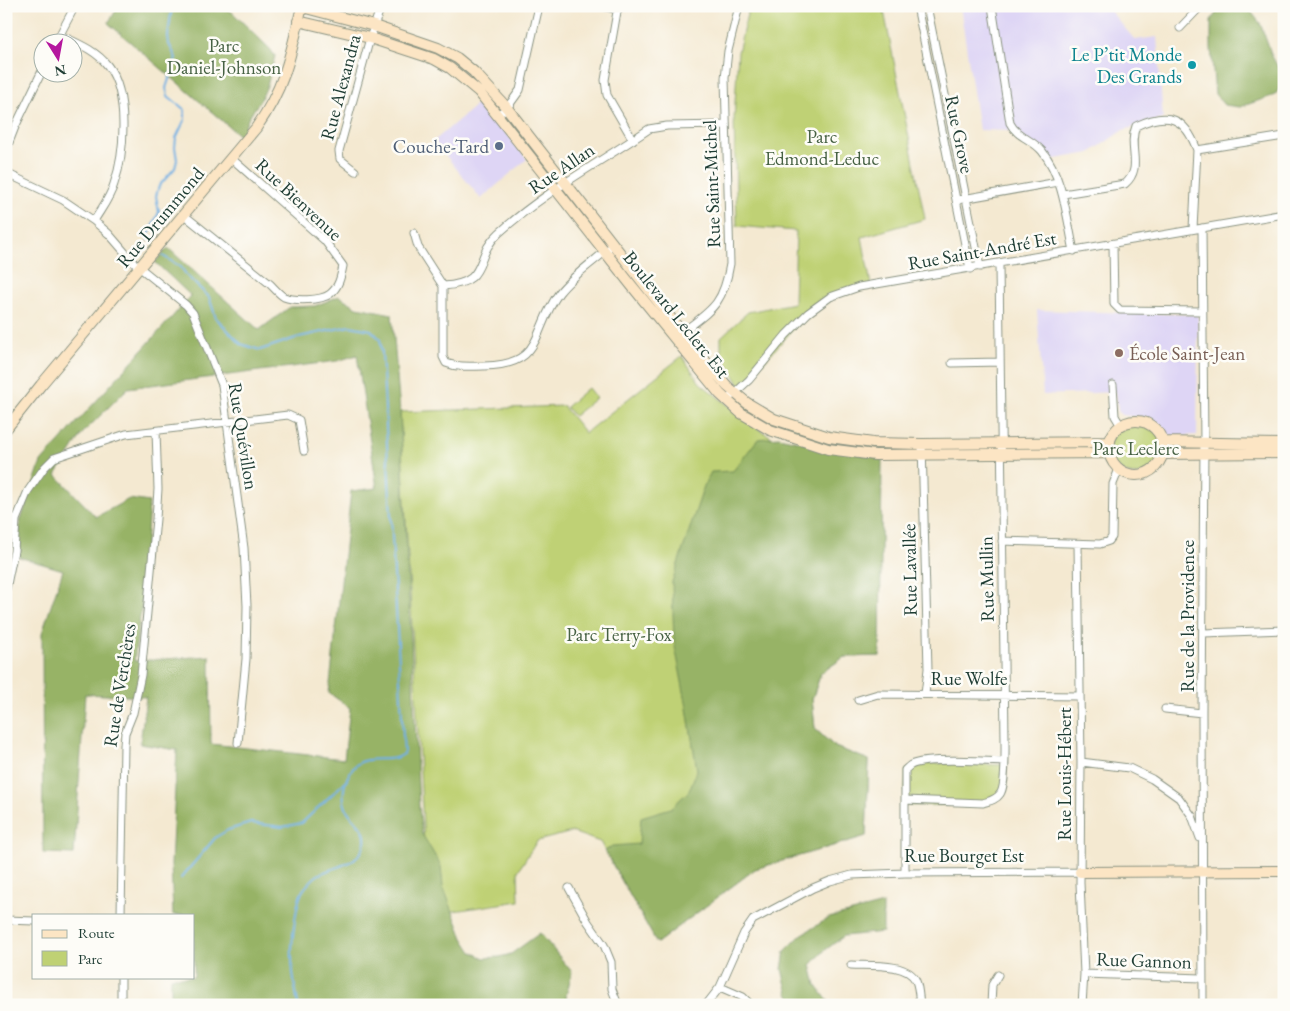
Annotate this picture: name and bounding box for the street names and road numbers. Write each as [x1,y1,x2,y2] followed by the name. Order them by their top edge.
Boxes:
[314,31,367,143] street label: Rue Alexandra
[939,93,980,176] street label: Rue Grove
[697,119,726,249] street label: Rue Saint-Michel
[523,137,599,200] street label: Rue Allan
[250,153,348,246] street label: Rue Bienvenue
[111,161,210,273] street label: Rue Drummond
[906,225,1058,276] street label: Rue Saint-André Est
[618,246,736,383] street label: Boulevard Leclerc Est
[223,381,264,491] street label: Rue Quévillon
[896,524,923,616] street label: Rue Lavallée
[973,536,1000,622] street label: Rue Mullin
[1175,540,1200,692] street label: Rue de la Providence
[97,621,142,749] street label: Rue de Verchères
[931,666,1007,691] street label: Rue Wolfe
[1052,707,1077,841] street label: Rue Louis-Hébert
[904,843,1024,868] street label: Rue Bourget Est
[1096,946,1192,975] street label: Rue Gannon

